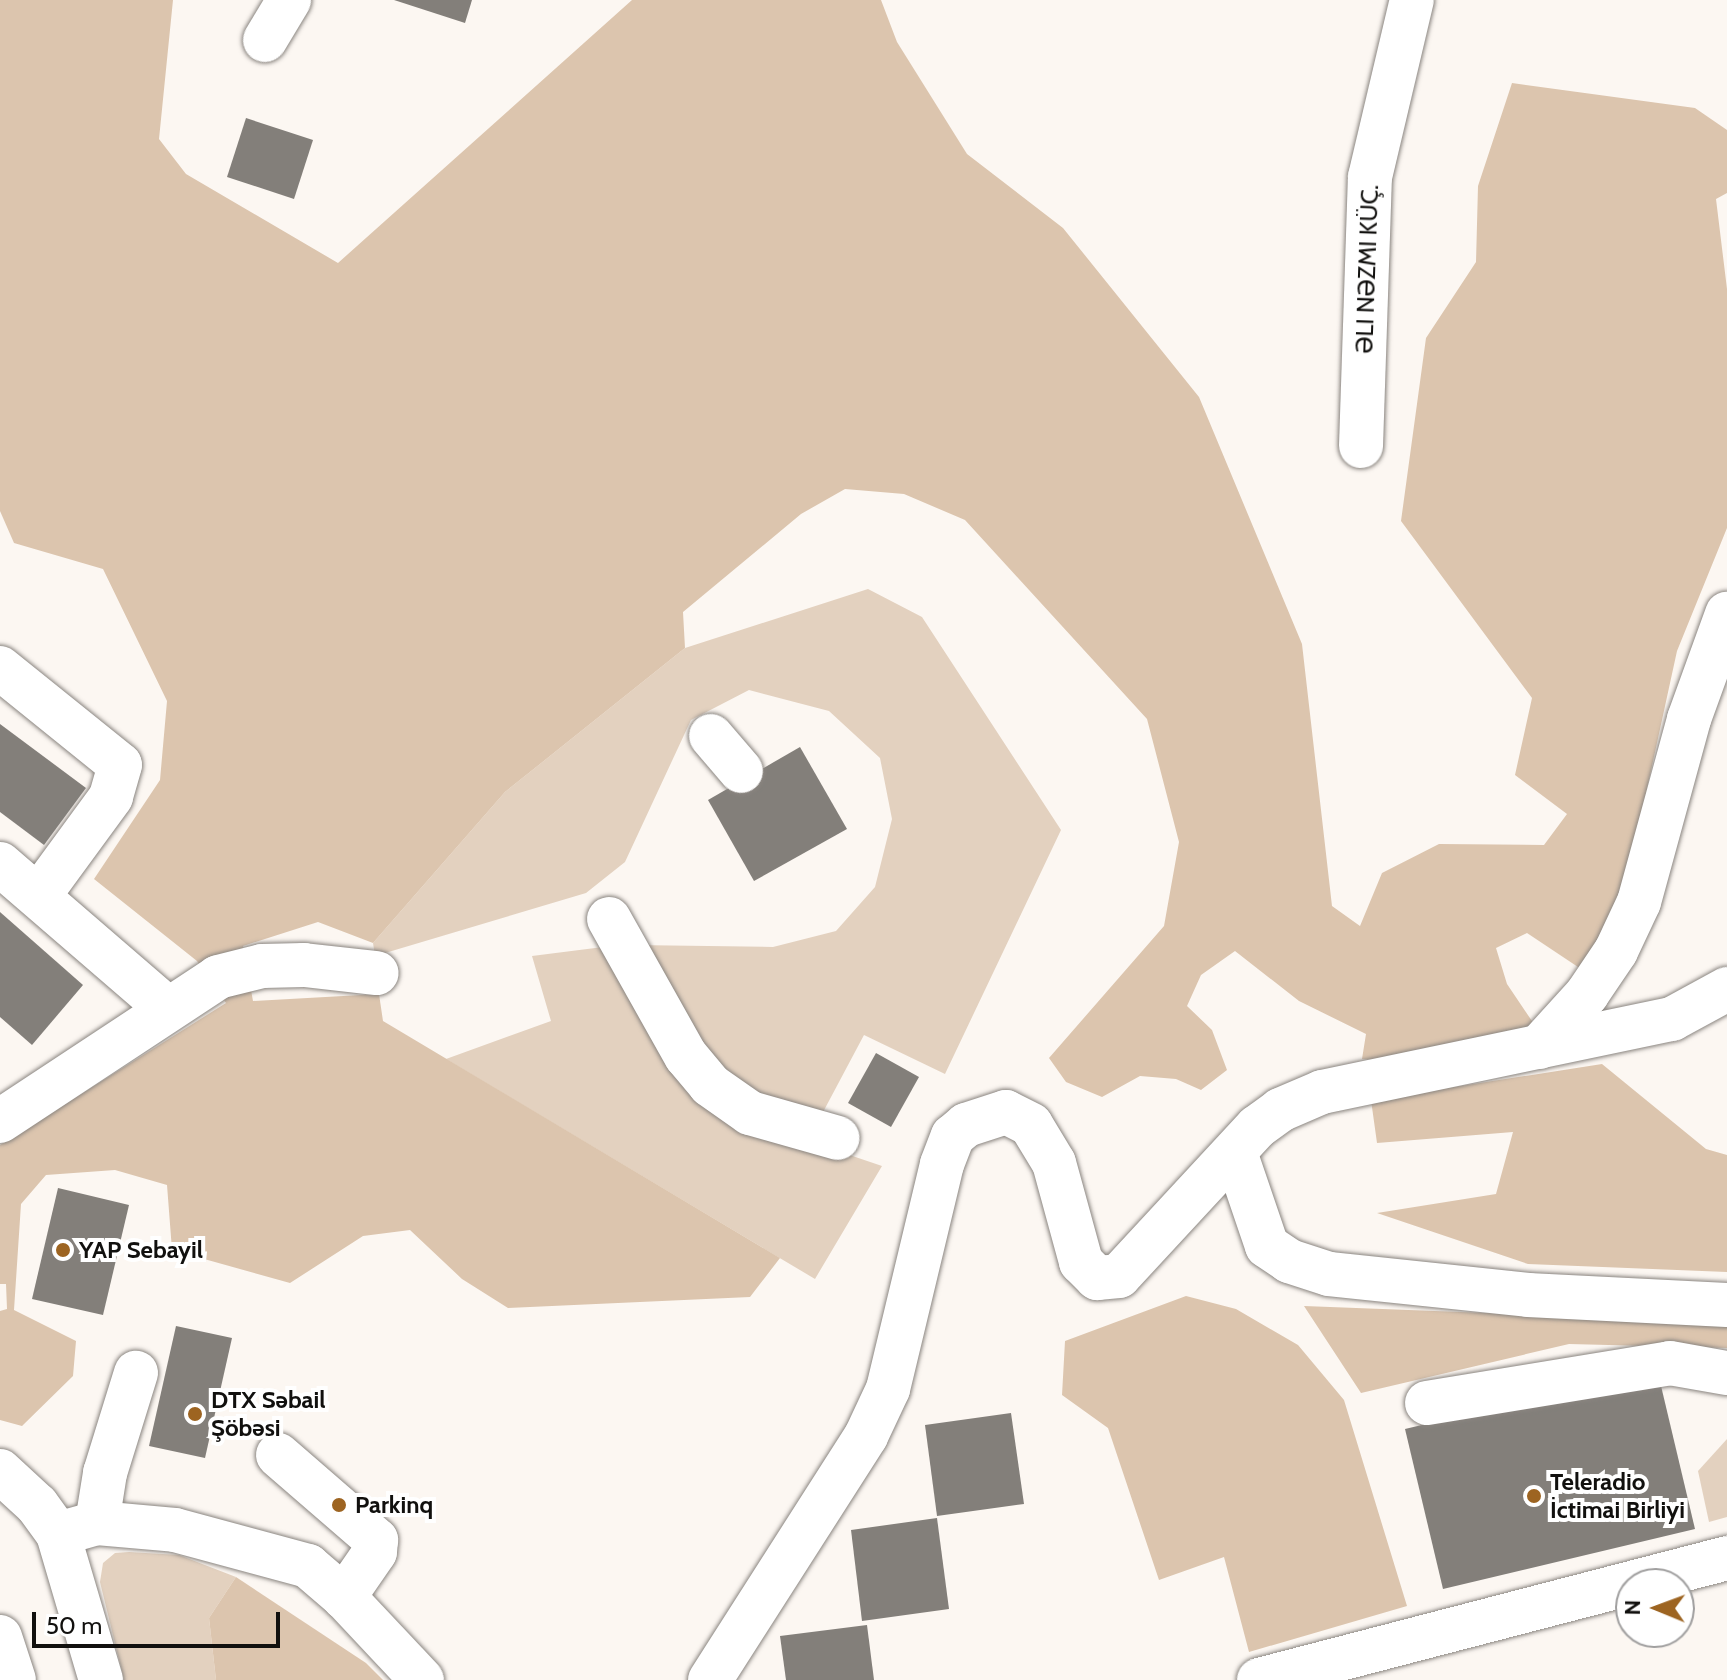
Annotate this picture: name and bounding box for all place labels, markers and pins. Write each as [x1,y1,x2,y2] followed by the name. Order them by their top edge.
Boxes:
[79,1236,203,1264] place label: YAP Sebayil
[54,1241,72,1259] marker: YAP Sebayil
[211,1386,326,1442] place label: DTX Səbail Şöbəsi
[186,1405,204,1423] marker: DTX Səbail Şöbəsi
[1550,1468,1685,1524] place label: Teleradio İctimai Birliyi
[1525,1487,1543,1505] marker: Teleradio İctimai Birliyi
[355,1491,433,1519] place label: Parkinq
[330,1496,348,1514] marker: Parkinq

